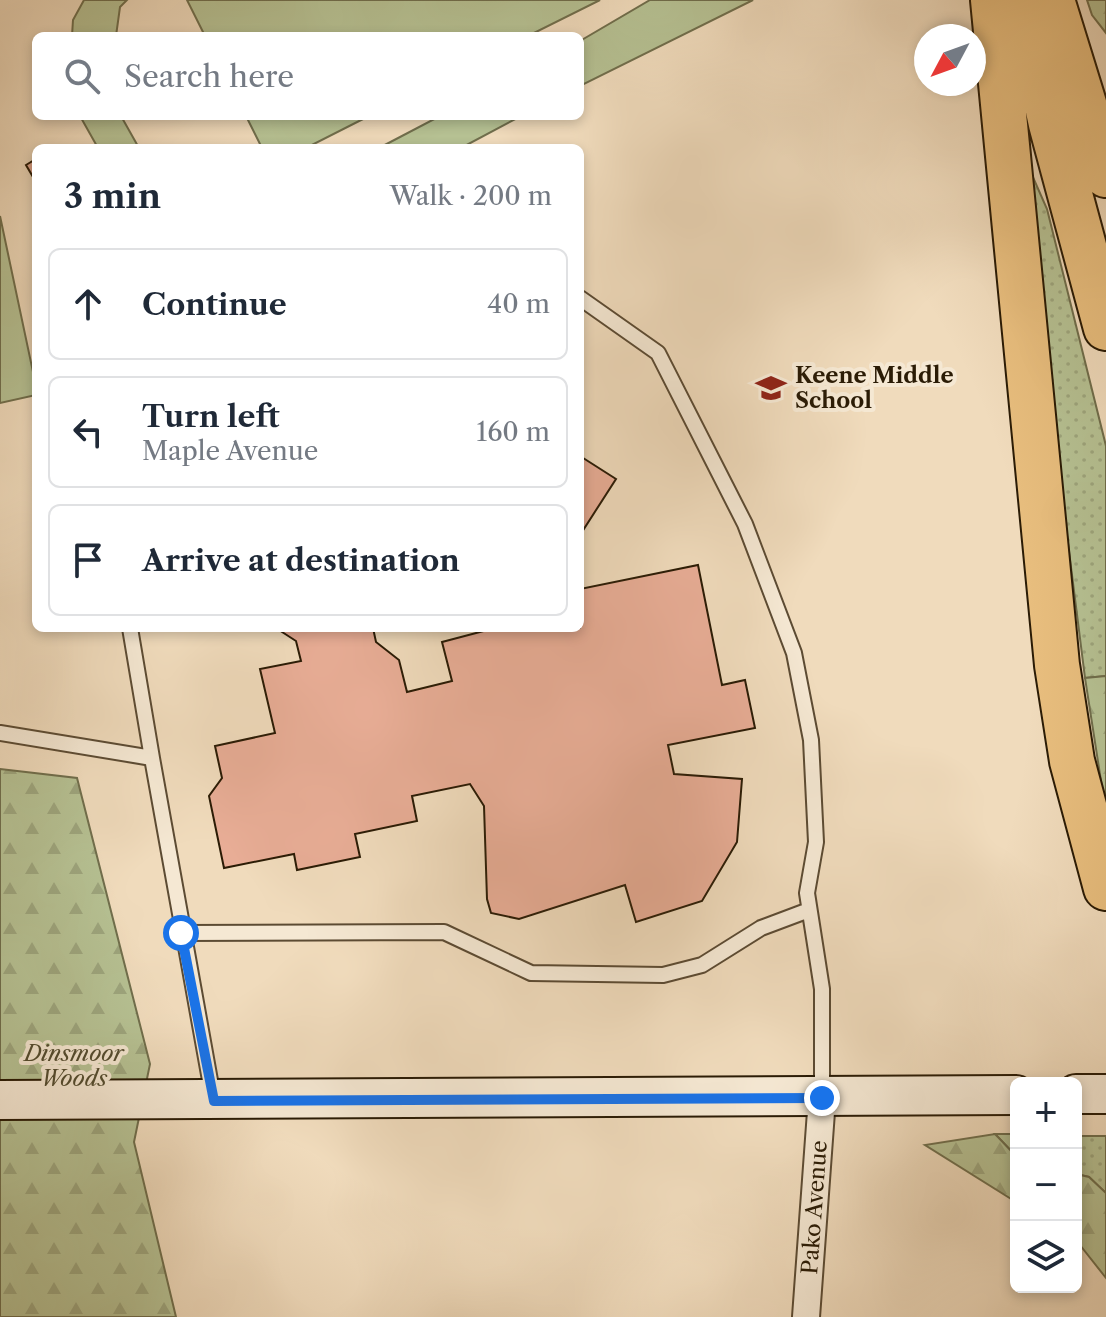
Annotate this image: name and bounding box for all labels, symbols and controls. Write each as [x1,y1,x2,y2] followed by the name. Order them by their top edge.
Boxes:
[914,24,986,96] north arrow
[32,32,584,120] search box
[60,54,104,98] icon: search
[124,58,294,95] text: Search here
[64,175,161,217] text: 3 min
[390,180,552,212] text: Walk · 200 m
[66,282,110,326] icon: ahead
[142,286,287,323] text: Continue
[487,288,550,320] text: 40 m
[795,362,954,414] place label: Keene Middle School
[754,371,788,405] school or university icon: Keene Middle School
[142,398,279,435] text: Turn left
[66,410,110,454] icon: left
[476,416,550,448] text: 160 m
[142,435,318,467] text: Maple Avenue
[66,538,110,582] icon: arrive
[142,542,460,579] text: Arrive at destination
[163,915,199,951] route start
[22,1040,126,1092] park label: Dinsmoor Woods
[1010,1077,1082,1293] map controls
[1010,1077,1082,1149] button: +
[804,1080,840,1116] route end
[796,1139,832,1275] street label: Pako Avenue
[1010,1149,1082,1221] button: −
[1010,1221,1082,1293] button: layers

